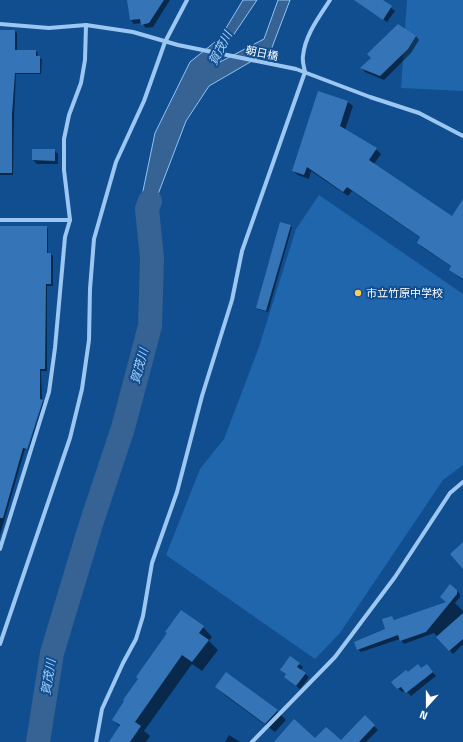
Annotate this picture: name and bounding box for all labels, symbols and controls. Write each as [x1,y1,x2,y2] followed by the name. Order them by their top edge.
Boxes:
[203,26,238,68] water label: 賀茂川
[244,42,280,64] street label: 朝日橋
[366,285,443,301] place label: 市立竹原中学校
[353,288,363,298] marker: 市立竹原中学校
[125,344,153,386] water label: 賀茂川
[36,656,61,696] water label: 賀茂川
[407,686,447,726] north arrow
[417,707,430,724] text: N

